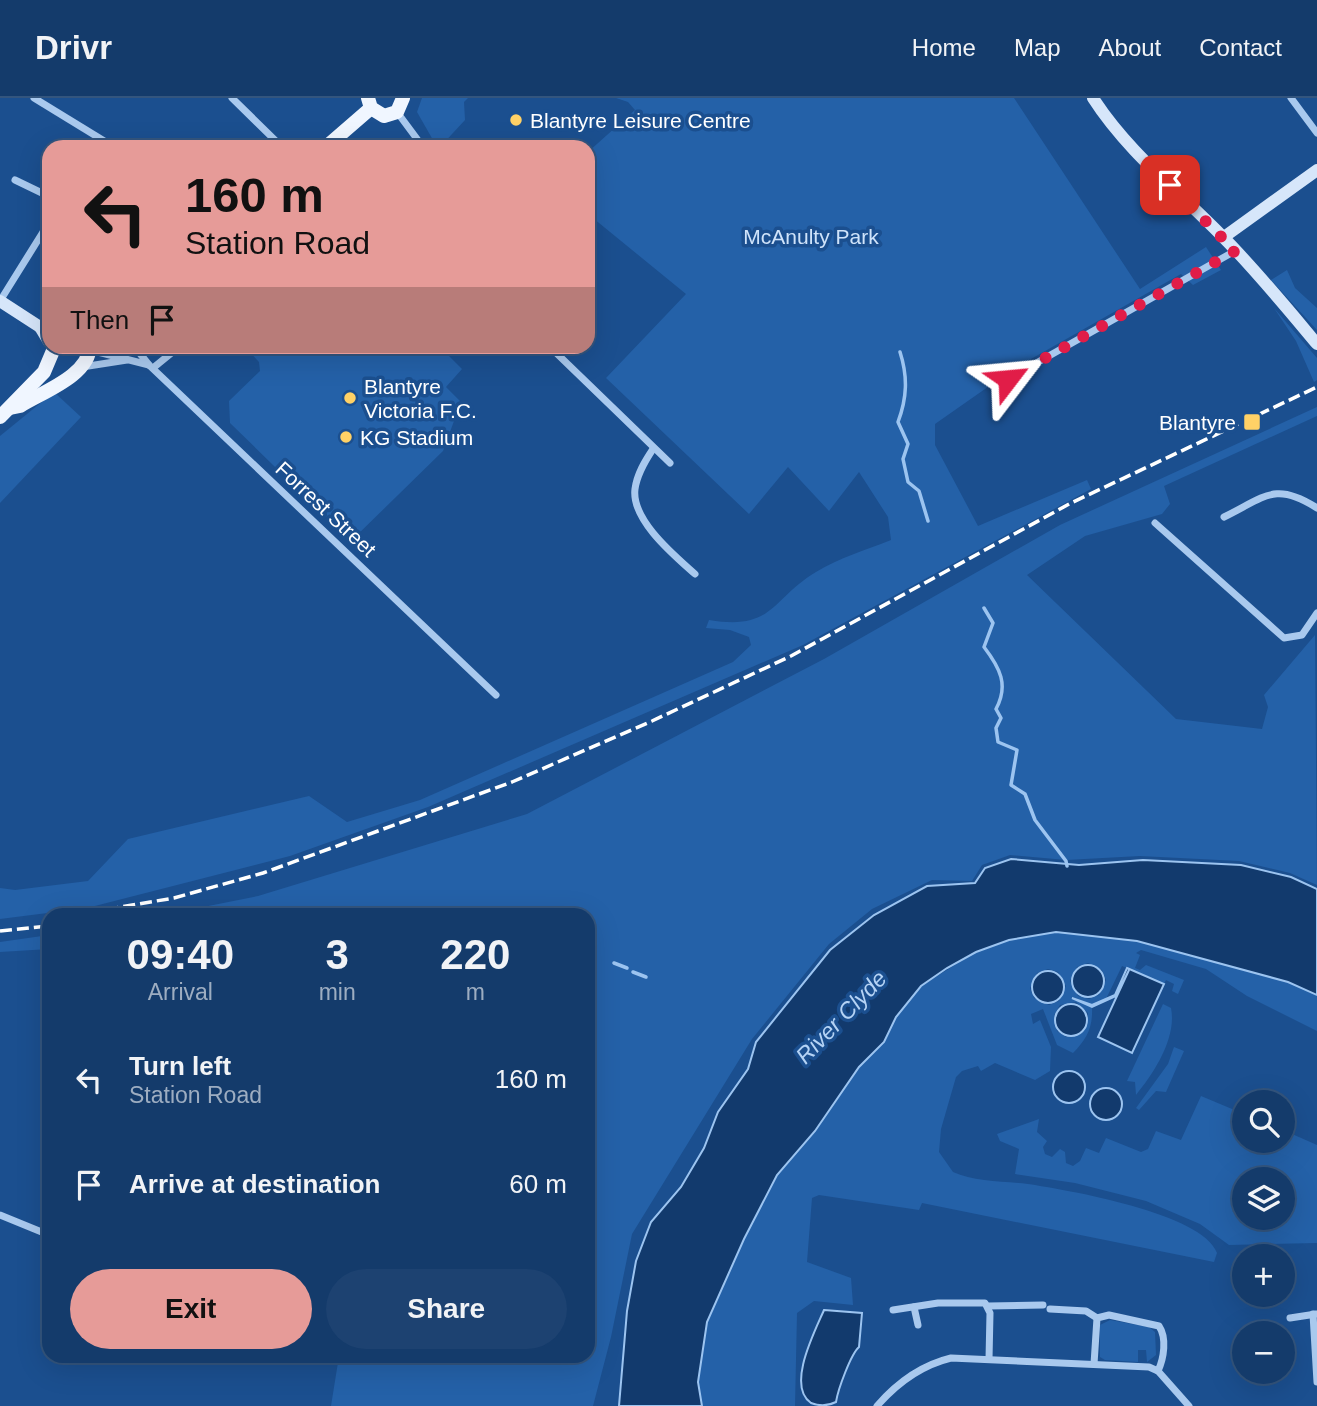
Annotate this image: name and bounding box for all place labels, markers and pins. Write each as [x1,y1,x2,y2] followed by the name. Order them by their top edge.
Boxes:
[530,109,751,132] place label: Blantyre Leisure Centre
[508,112,524,128] marker: Blantyre Leisure Centre
[1140,155,1200,215] pin
[364,375,477,422] place label: Blantyre Victoria F.C.
[342,390,358,406] marker: Blantyre Victoria F.C.
[1159,411,1236,434] place label: Blantyre
[1242,412,1262,432] marker: Blantyre
[360,426,473,449] place label: KG Stadium
[338,429,354,445] marker: KG Stadium

